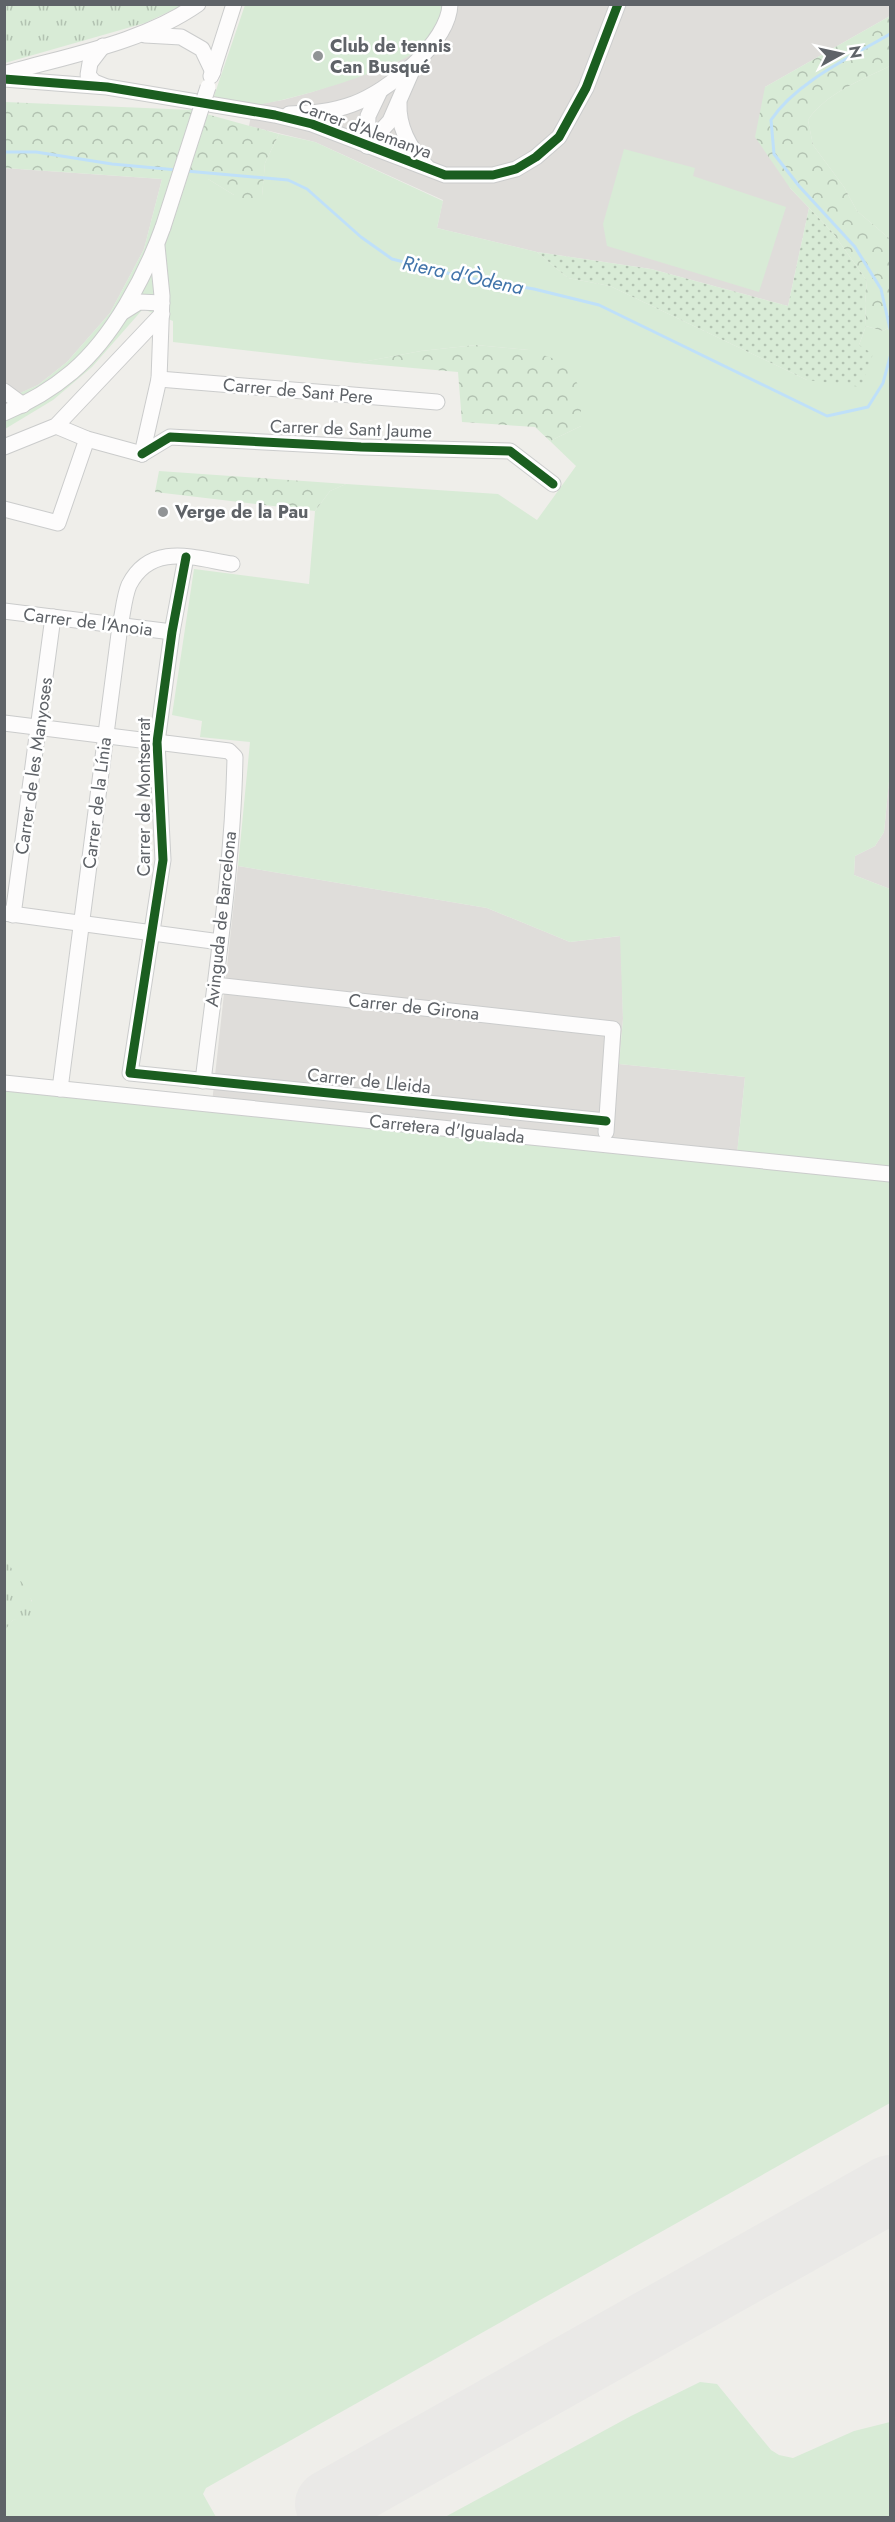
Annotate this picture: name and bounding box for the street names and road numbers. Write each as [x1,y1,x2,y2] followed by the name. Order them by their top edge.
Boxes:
[295,93,435,165] street label: Carrer d'Alemanya
[222,371,374,411] street label: Carrer de Sant Pere
[269,413,433,445] street label: Carrer de Sant Jaume
[22,601,154,643] street label: Carrer de l'Anoia
[9,676,59,856] street label: Carrer de les Manyoses
[131,717,157,876] street label: Carrer de Montserrat
[76,736,118,870] street label: Carrer de la Línia
[199,830,243,1008] street label: Avinguda de Barcelona
[347,987,481,1027] street label: Carrer de Girona
[306,1062,432,1100] street label: Carrer de Lleida
[368,1108,526,1150] street label: Carretera d'Igualada

